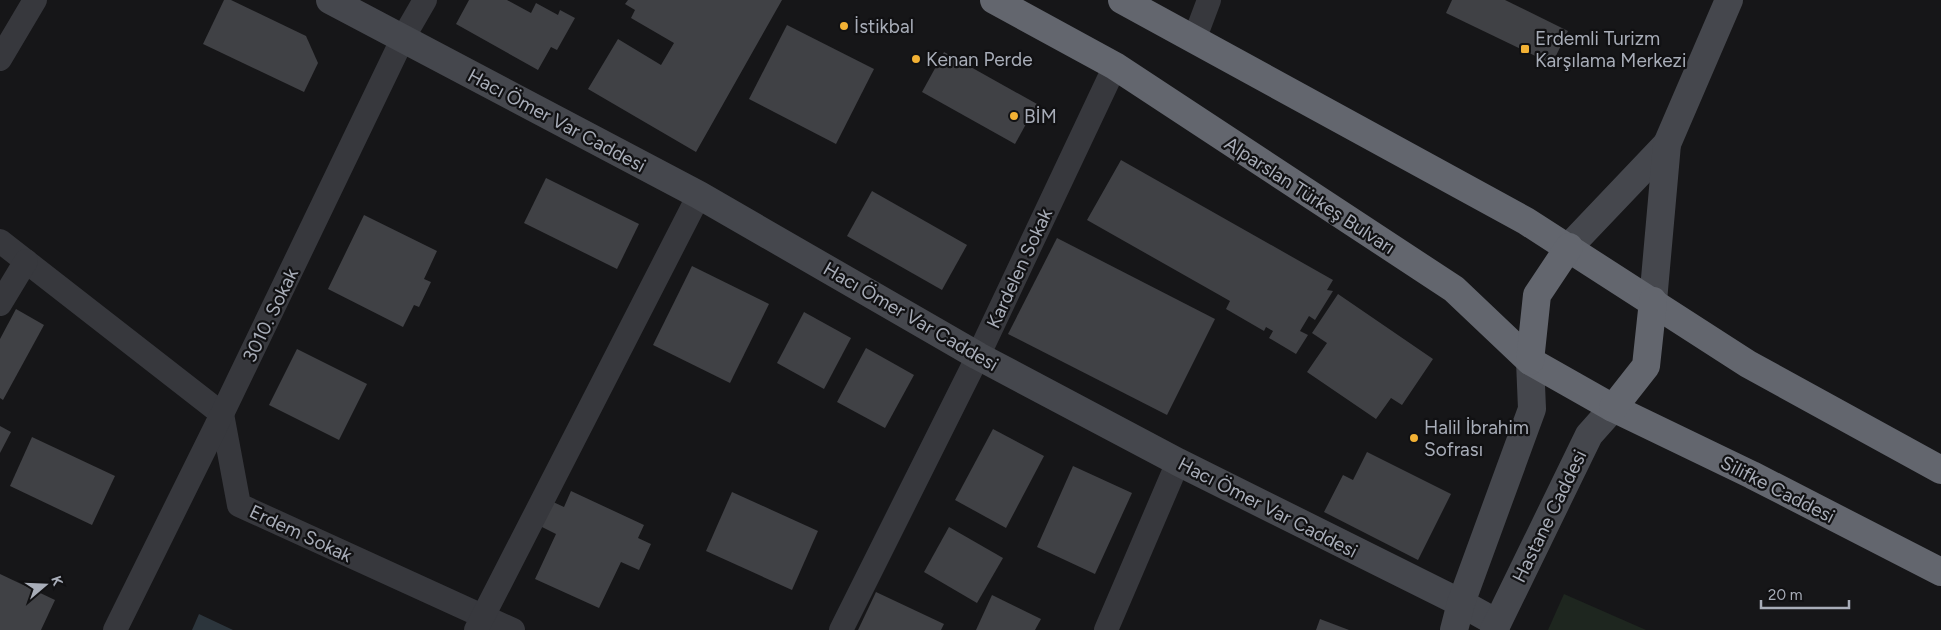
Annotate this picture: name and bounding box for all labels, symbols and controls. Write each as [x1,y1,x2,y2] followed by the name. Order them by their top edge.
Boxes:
[854,15,914,38] place label: İstikbal
[838,20,850,32] marker: İstikbal
[1535,27,1686,72] place label: Erdemli Turizm Karşılama Merkezi
[1519,43,1531,55] marker: Erdemli Turizm Karşılama Merkezi
[926,48,1033,71] place label: Kenan Perde
[910,53,922,65] marker: Kenan Perde
[464,64,650,177] street label: Hacı Ömer Var Caddesi
[1024,105,1057,128] place label: BİM
[1008,110,1020,122] marker: BİM
[1220,132,1399,259] street label: Alparslan Türkeş Bulvarı
[982,204,1058,332] street label: Kardelen Sokak
[819,257,1002,376] street label: Hacı Ömer Var Caddesi
[238,264,303,366] street label: 3010. Sokak
[1424,416,1529,461] place label: Halil İbrahim Sofrası
[1408,432,1420,444] marker: Halil İbrahim Sofrası
[1507,446,1591,586] street label: Hastane Caddesi
[1717,451,1839,528] street label: Silifke Caddesi
[1174,452,1361,563] street label: Hacı Ömer Var Caddesi
[246,500,356,568] street label: Erdem Sokak
[20,560,70,610] north arrow
[47,574,67,589] text: K
[1761,578,1848,610] scale bar
[1768,586,1802,604] text: 20 m

